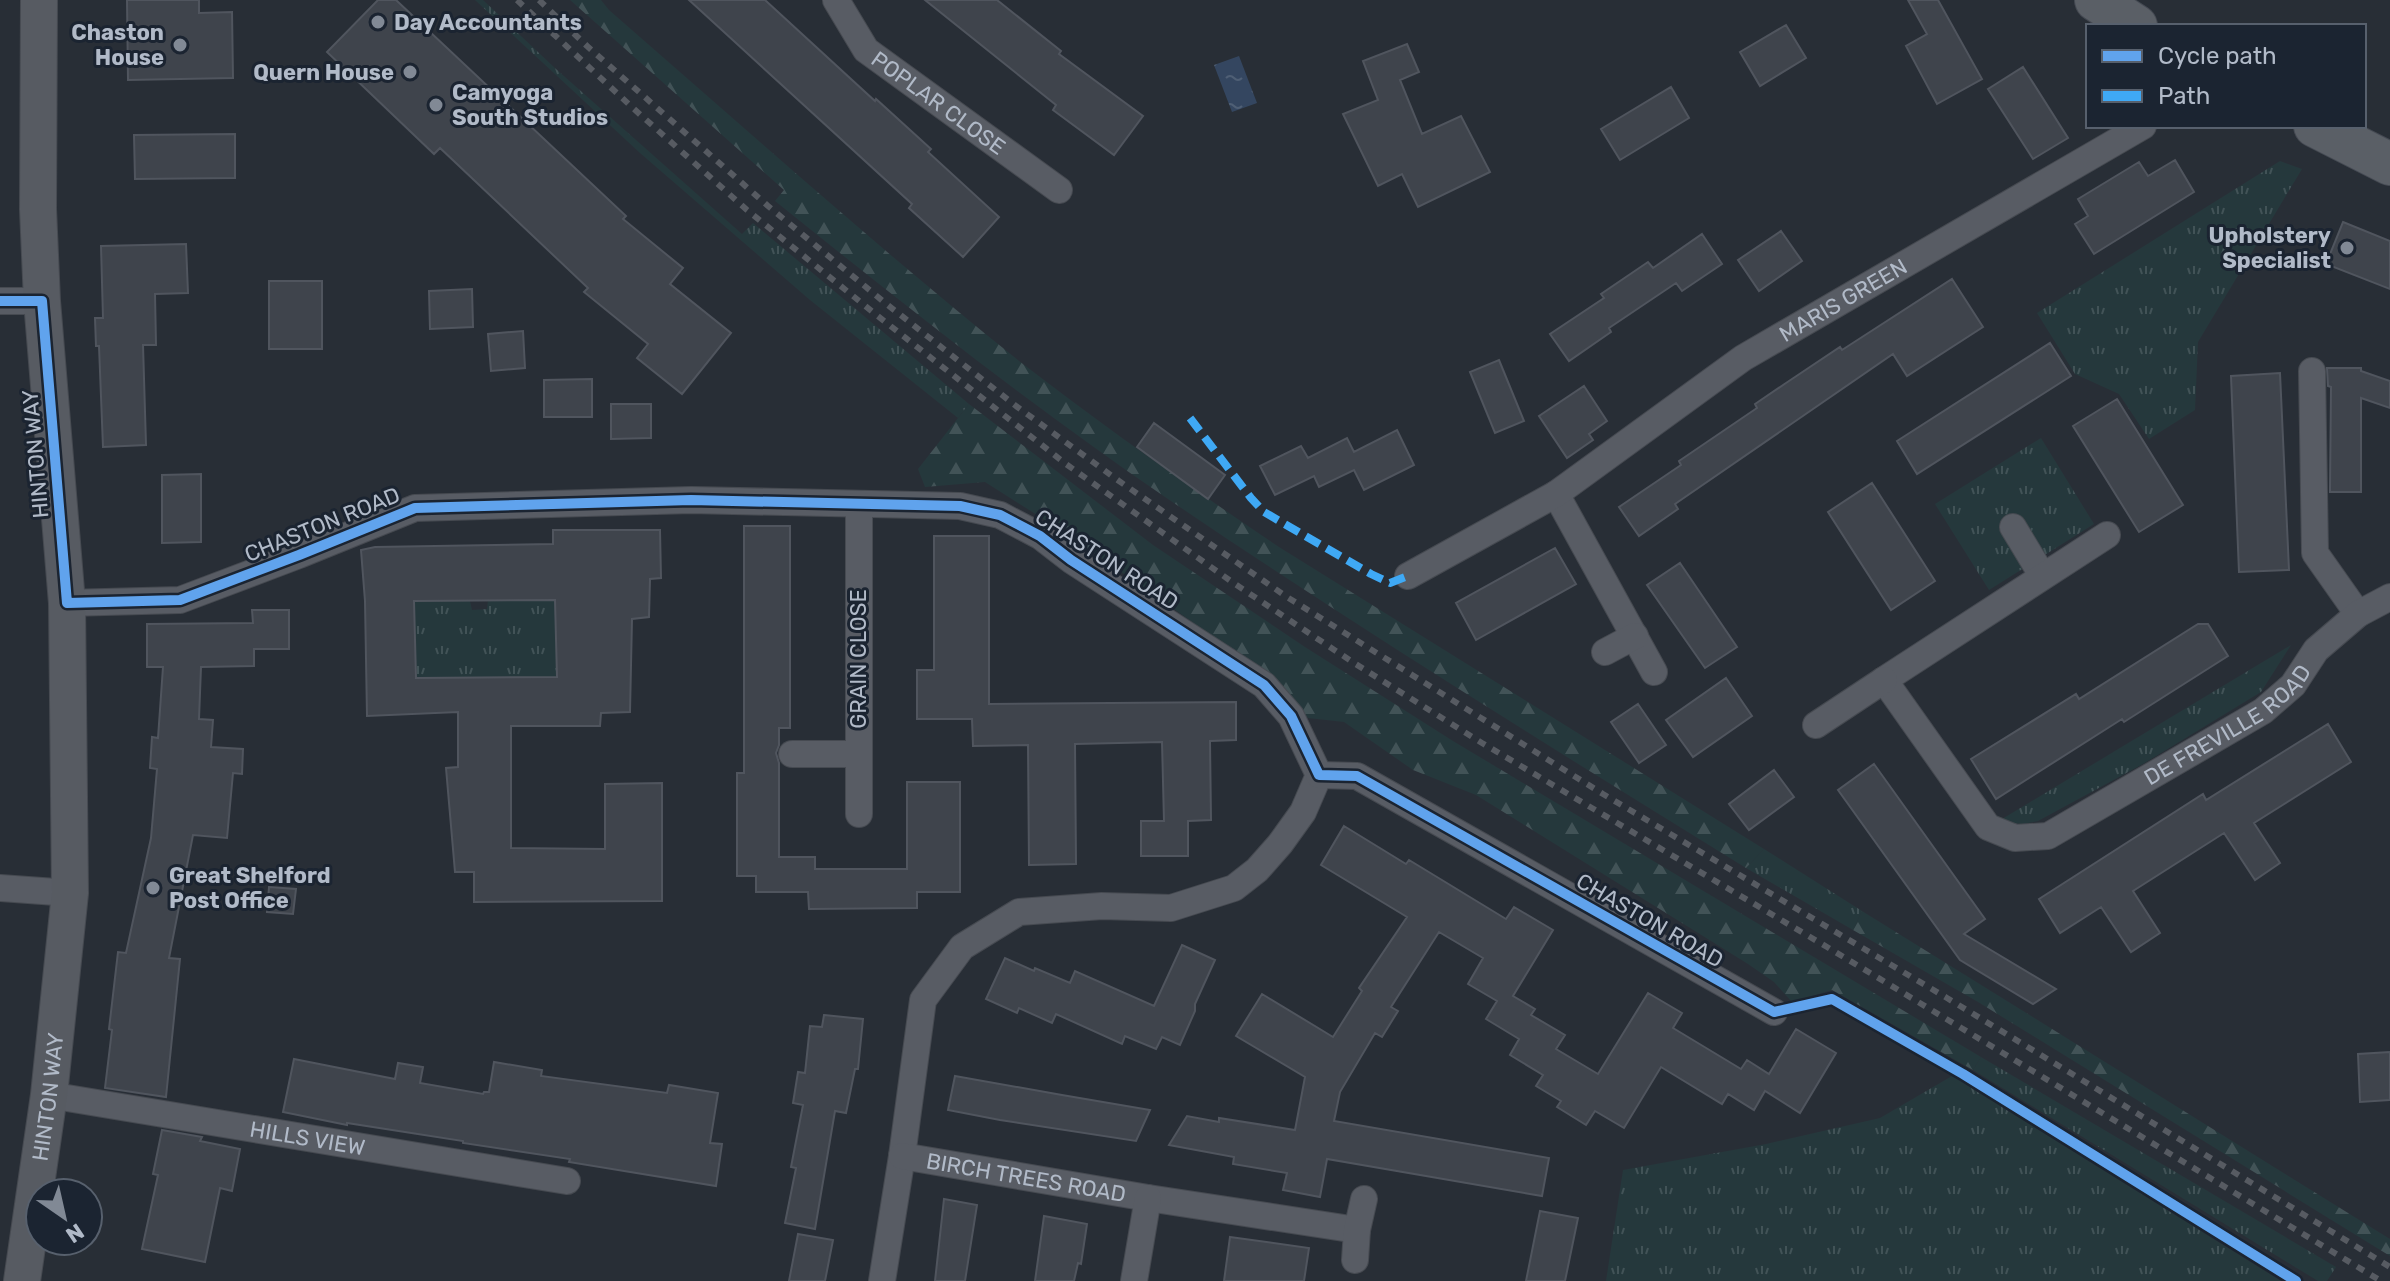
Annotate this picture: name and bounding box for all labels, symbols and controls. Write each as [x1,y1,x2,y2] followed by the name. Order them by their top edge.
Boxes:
[394,9,582,36] place label: Day Accountants
[369,13,387,31] marker: Day Accountants
[71,19,164,71] place label: Chaston House
[2086,24,2366,128] legend
[171,36,189,54] marker: Chaston House
[2158,42,2277,70] text: Cycle path
[866,45,1011,161] street label: POPLAR CLOSE
[253,59,394,86] place label: Quern House
[401,63,419,81] marker: Quern House
[452,79,608,131] place label: Camyoga South Studios
[2158,82,2210,110] text: Path
[427,96,445,114] marker: Camyoga South Studios
[2209,222,2331,274] place label: Upholstery Specialist
[2338,239,2356,257] marker: Upholstery Specialist
[1775,253,1912,348] street label: MARIS GREEN
[16,388,55,519] street label: HINTON WAY
[241,481,404,568] street label: CHASTON ROAD
[1030,503,1183,616] street label: CHASTON ROAD
[845,589,872,729] street label: GRAIN CLOSE
[2139,660,2317,791] street label: DE FREVILLE ROAD
[169,862,331,914] place label: Great Shelford Post Office
[1571,867,1728,973] street label: CHASTON ROAD
[144,879,162,897] marker: Great Shelford Post Office
[27,1031,69,1163] street label: HINTON WAY
[248,1116,367,1161] street label: HILLS VIEW
[924,1147,1128,1208] street label: BIRCH TREES ROAD
[24,1177,104,1257] north arrow
[61,1218,89,1249] text: N

